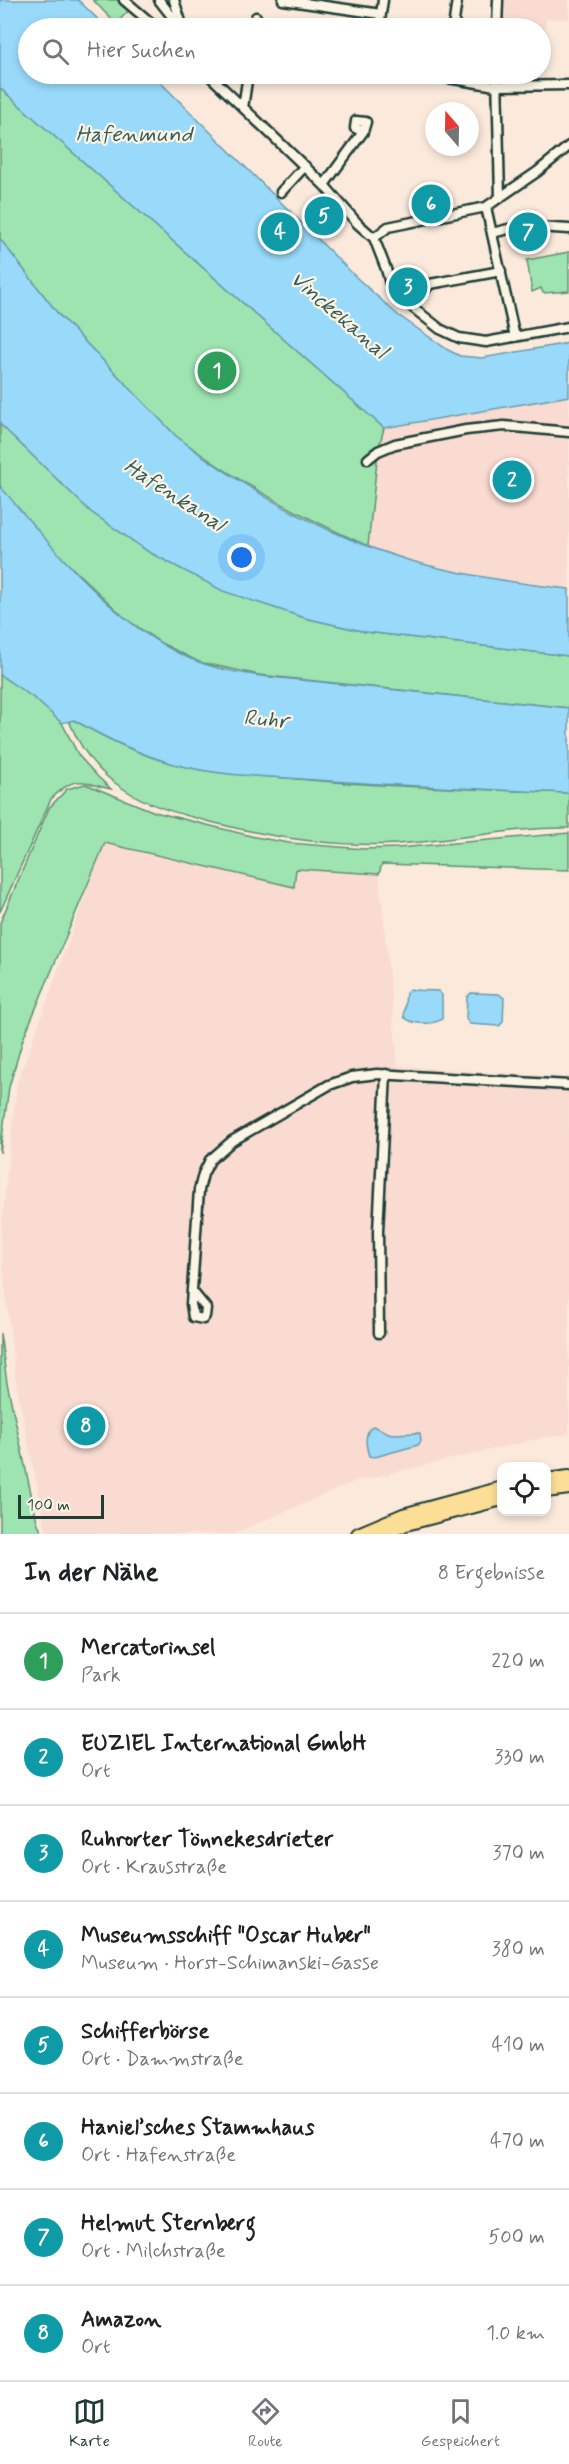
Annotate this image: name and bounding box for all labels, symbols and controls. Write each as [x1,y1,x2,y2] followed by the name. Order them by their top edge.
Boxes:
[18,18,551,84] search box
[39,35,72,68] icon: search
[87,37,196,65] text: Hier suchen
[425,102,479,156] north arrow
[76,121,195,149] water label: Hafenmund
[412,182,450,226] pin: 6
[304,194,344,238] pin: 5
[260,210,300,254] pin: 4
[508,210,548,254] pin: 7
[388,264,428,310] pin: 3
[284,265,395,367] water label: Vinckekanal
[198,348,236,394] pin: 1
[118,453,232,540] water label: Hafenkanal
[492,458,532,502] pin: 2
[227,543,256,572] your location
[242,704,292,736] water label: Ruhr
[66,1404,106,1448] pin: 8
[497,1462,551,1516] map controls
[497,1462,551,1516] button: locate
[18,1492,104,1520] scale bar
[27,1495,70,1516] text: 100 m
[24,1556,158,1590] text: In der Nähe
[438,1560,545,1587] text: 8 Ergebnisse
[81,1634,215,1662] text: Mercatorinsel
[39,1648,48,1675] text: 1
[491,1648,545,1675] text: 220 m
[81,1662,121,1689] text: Park
[81,1730,366,1758] text: EUZIEL International GmbH
[39,1744,48,1771] text: 2
[494,1744,545,1771] text: 330 m
[81,1758,110,1785] text: Ort
[81,1826,333,1854] text: Ruhrorter Tönnekesdrieter
[39,1840,48,1867] text: 3
[493,1840,545,1867] text: 370 m
[81,1854,227,1881] text: Ort · Krausstraße
[81,1922,371,1950] text: Museumsschiff "Oscar Huber"
[38,1936,49,1963] text: 4
[492,1936,545,1963] text: 380 m
[81,1950,379,1977] text: Museum · Horst-Schimanski-Gasse
[81,2018,209,2046] text: Schifferbörse
[38,2032,50,2059] text: 5
[491,2032,545,2059] text: 410 m
[81,2046,244,2073] text: Ort · Dammstraße
[81,2114,314,2142] text: Haniel’sches Stammhaus
[38,2128,49,2155] text: 6
[490,2128,545,2155] text: 470 m
[81,2142,236,2169] text: Ort · Hafenstraße
[81,2210,256,2238] text: Helmut Sternberg
[37,2224,50,2251] text: 7
[488,2224,545,2251] text: 500 m
[81,2238,226,2265] text: Ort · Milchstraße
[81,2306,161,2334] text: Amazon
[38,2320,49,2347] text: 8
[486,2320,545,2347] text: 1.0 km
[81,2334,110,2361] text: Ort
[69,2395,110,2452] tab: Karte
[248,2395,283,2452] tab: Route
[421,2395,500,2452] tab: Gespeichert

